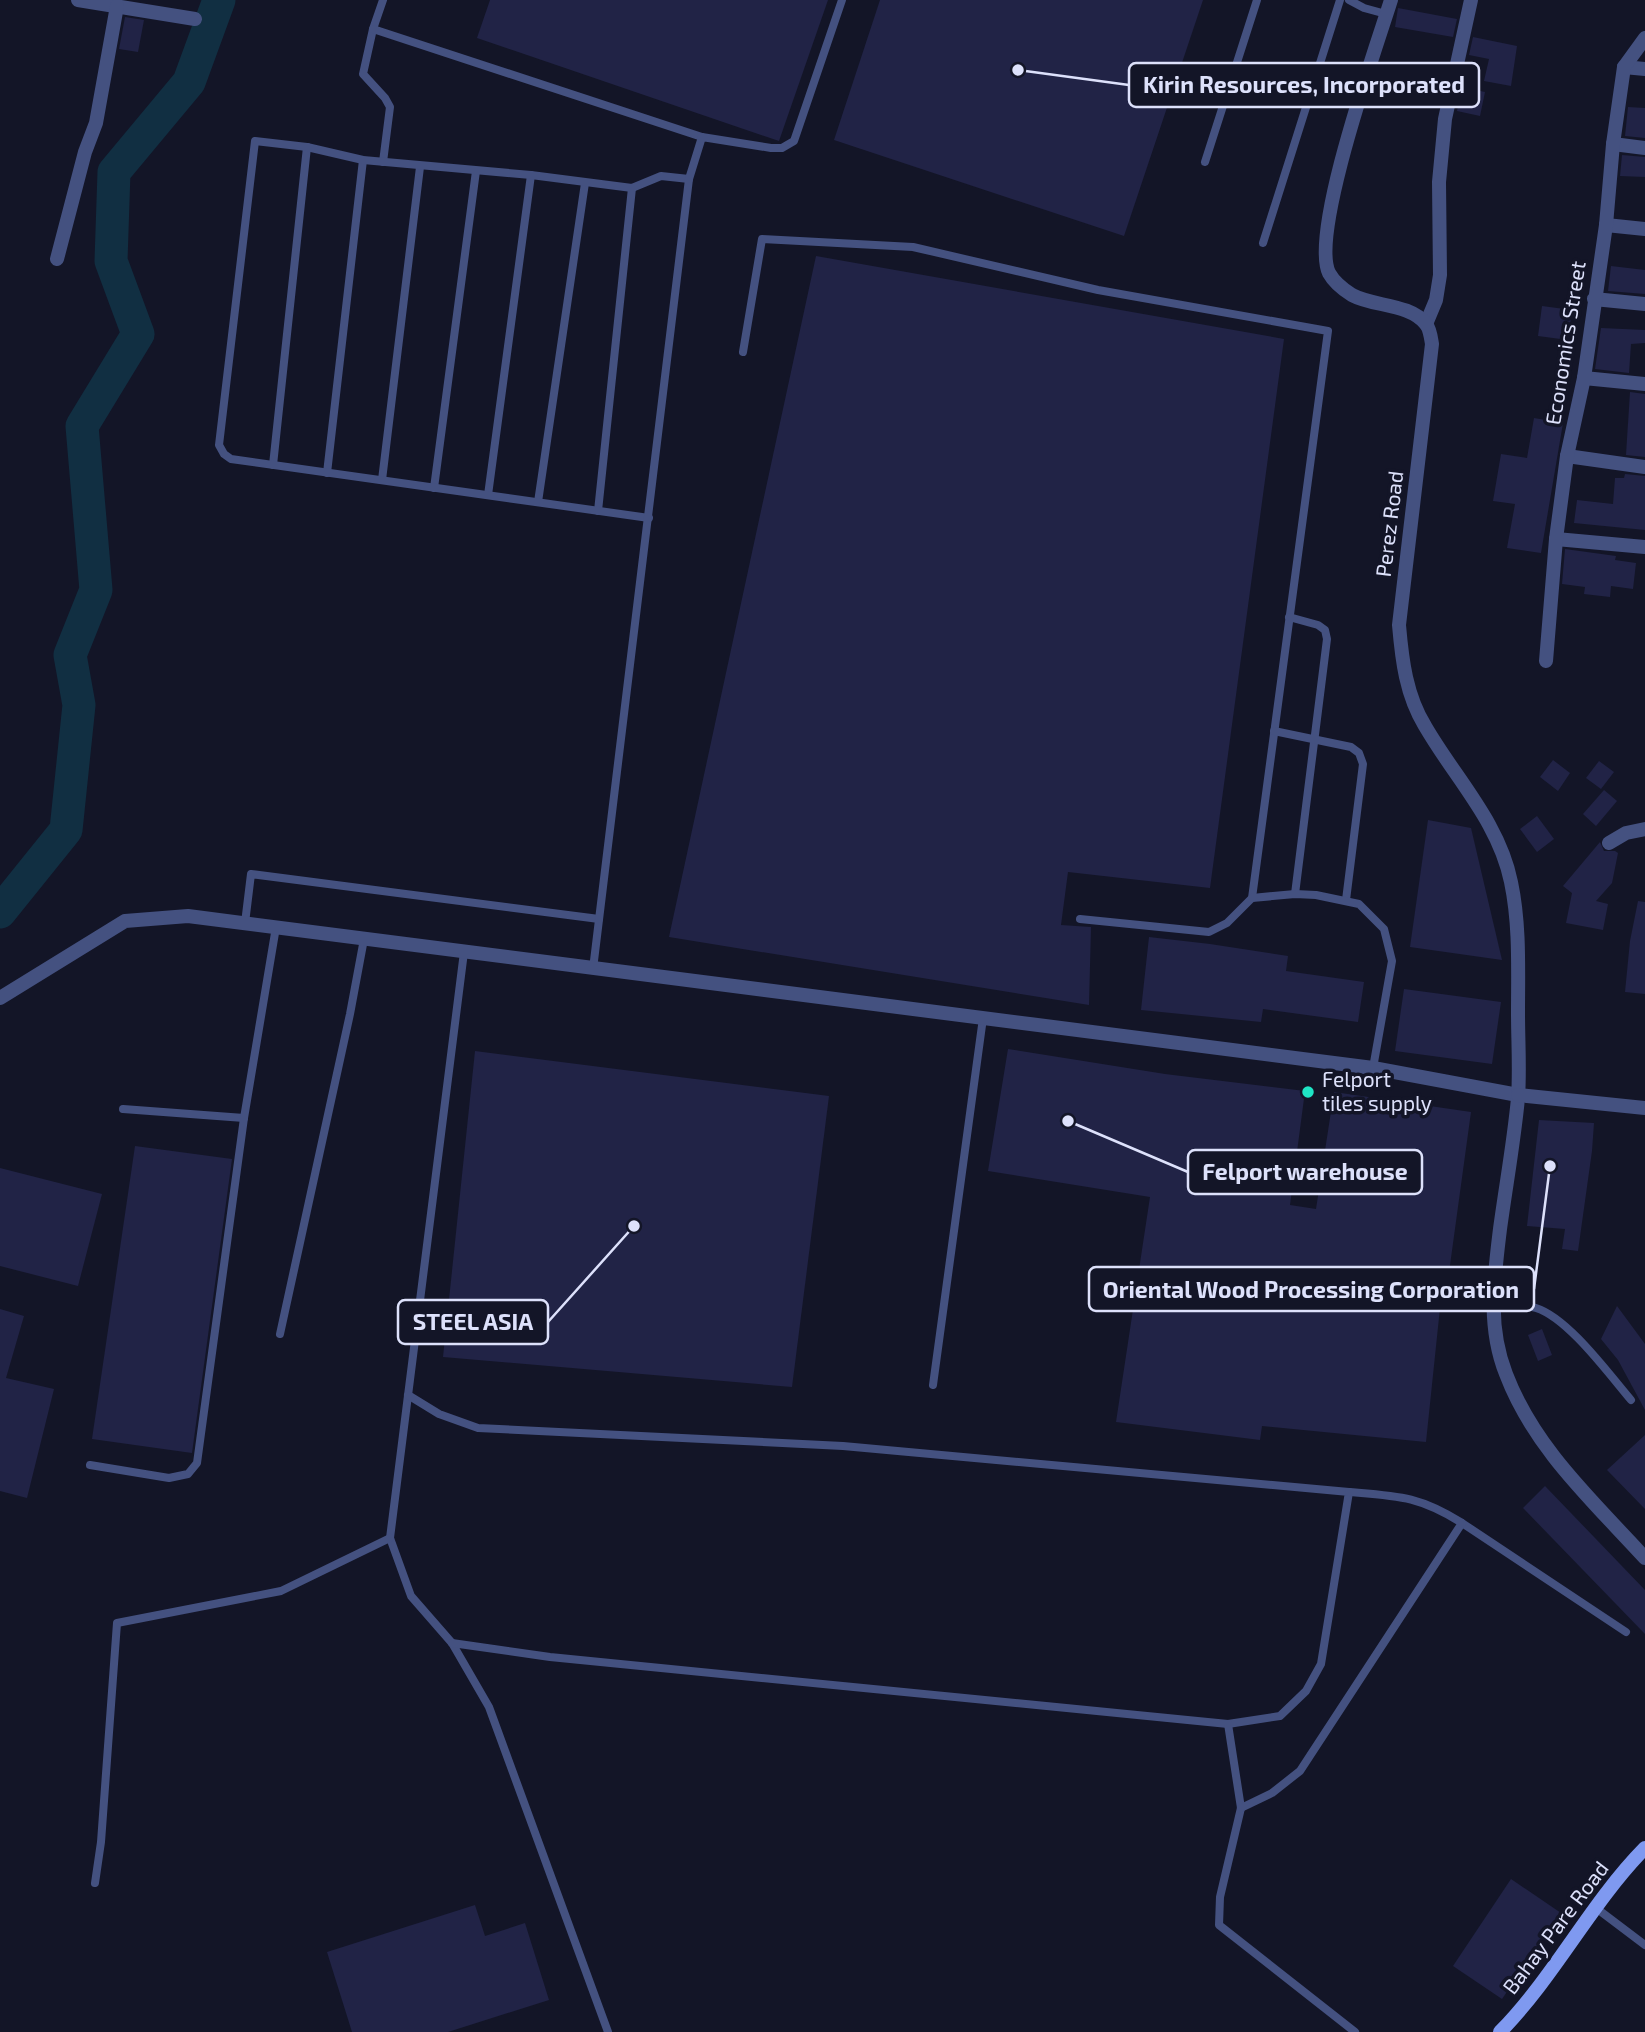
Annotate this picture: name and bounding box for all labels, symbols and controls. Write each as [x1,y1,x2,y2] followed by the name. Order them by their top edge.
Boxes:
[1129,63,1479,107] callout: Kirin Resources, Incorporated
[1143,70,1465,98] text: Kirin Resources, Incorporated
[1539,259,1590,426] street label: Economics Street
[1370,469,1407,578] street label: Perez Road
[1322,1066,1432,1115] place label: Felport tiles supply
[1300,1084,1316,1100] marker: Felport tiles supply
[1188,1150,1422,1194] callout: Felport warehouse
[1202,1157,1408,1185] text: Felport warehouse
[1089,1267,1534,1311] callout: Oriental Wood Processing Corporation
[1103,1275,1519,1303] text: Oriental Wood Processing Corporation
[398,1300,548,1344] callout: STEEL ASIA
[413,1307,533,1335] text: STEEL ASIA
[1497,1856,1613,1998] street label: Bahay Pare Road

